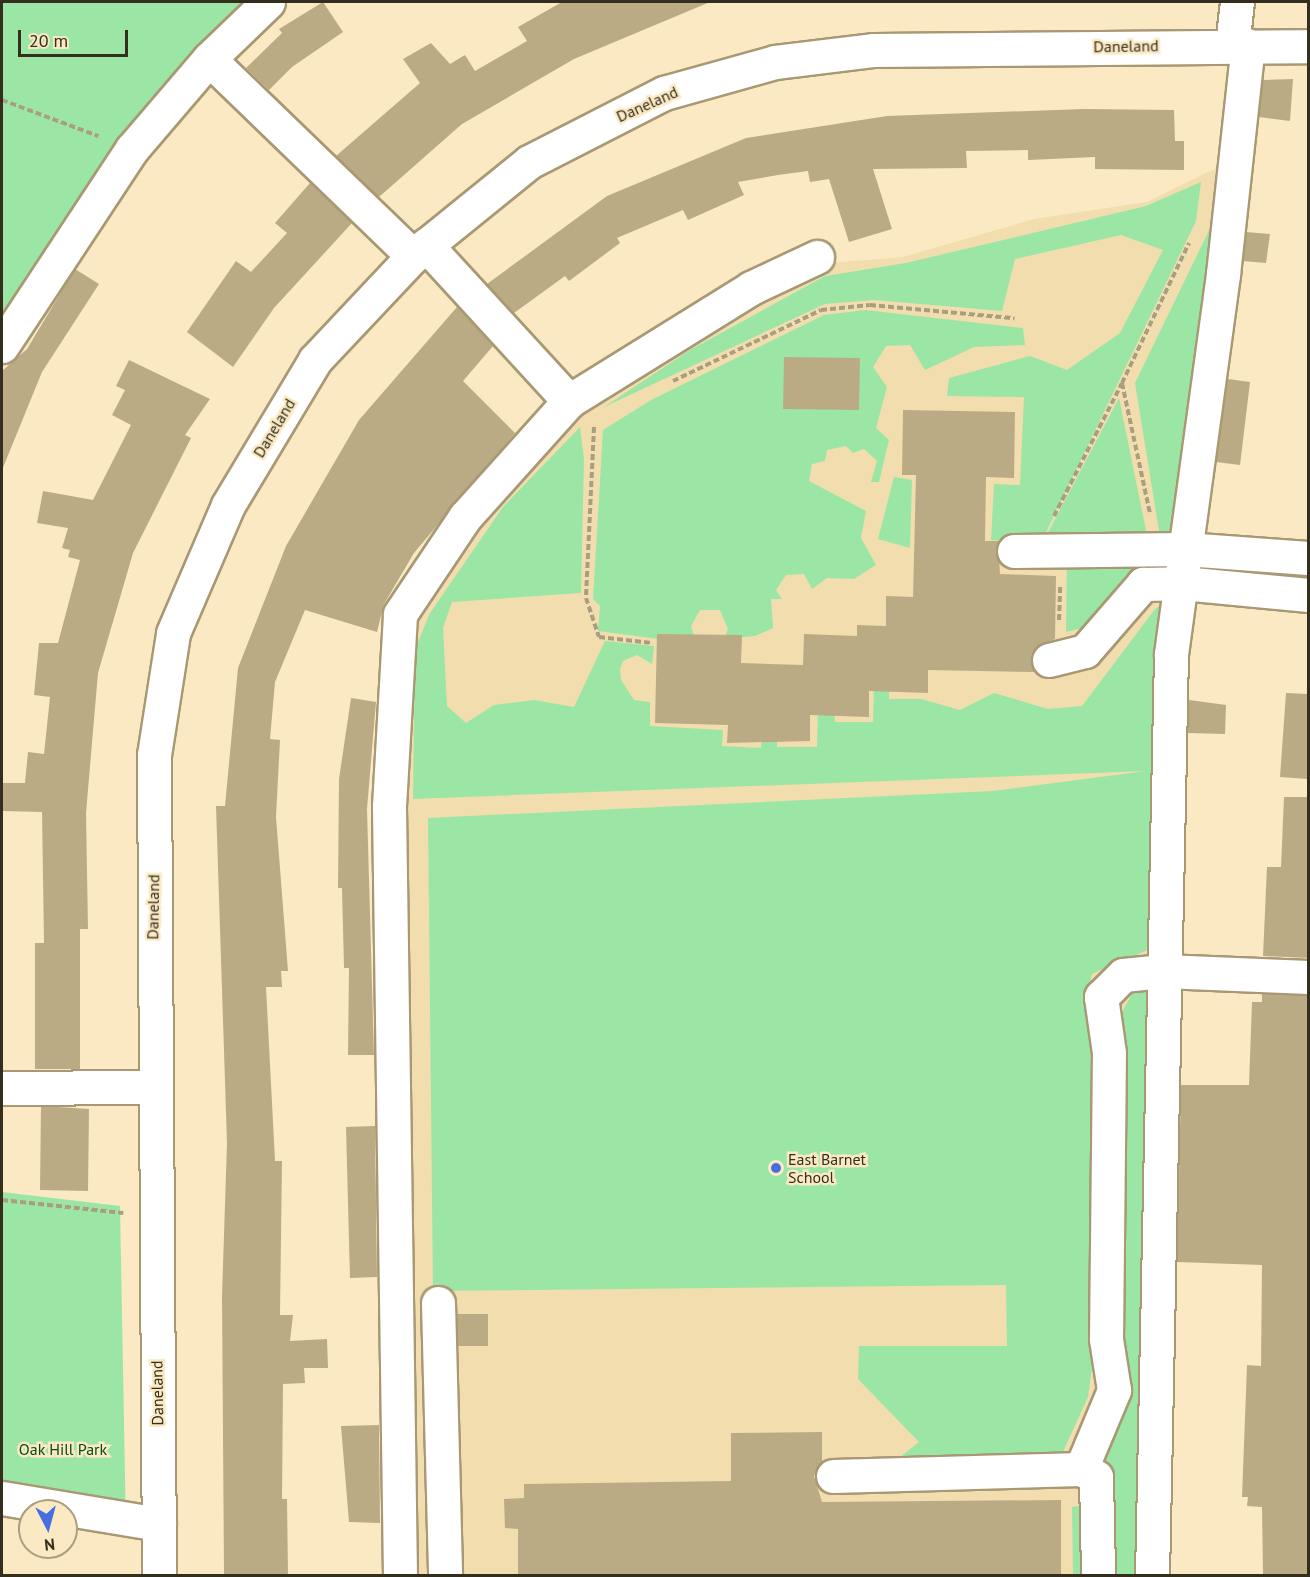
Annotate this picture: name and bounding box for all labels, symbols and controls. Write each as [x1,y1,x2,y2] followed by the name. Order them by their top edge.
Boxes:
[21,18,130,56] scale bar
[29,29,68,52] text: 20 m
[1093,36,1159,56] street label: Daneland
[613,82,681,126] street label: Daneland
[249,395,299,461] street label: Daneland
[143,874,163,940] street label: Daneland
[788,1149,866,1187] place label: East Barnet School
[769,1161,783,1175] marker: East Barnet School
[147,1360,167,1426] street label: Daneland
[19,1439,107,1459] park label: Oak Hill Park
[18,1499,78,1559] north arrow
[43,1534,56,1555] text: N

